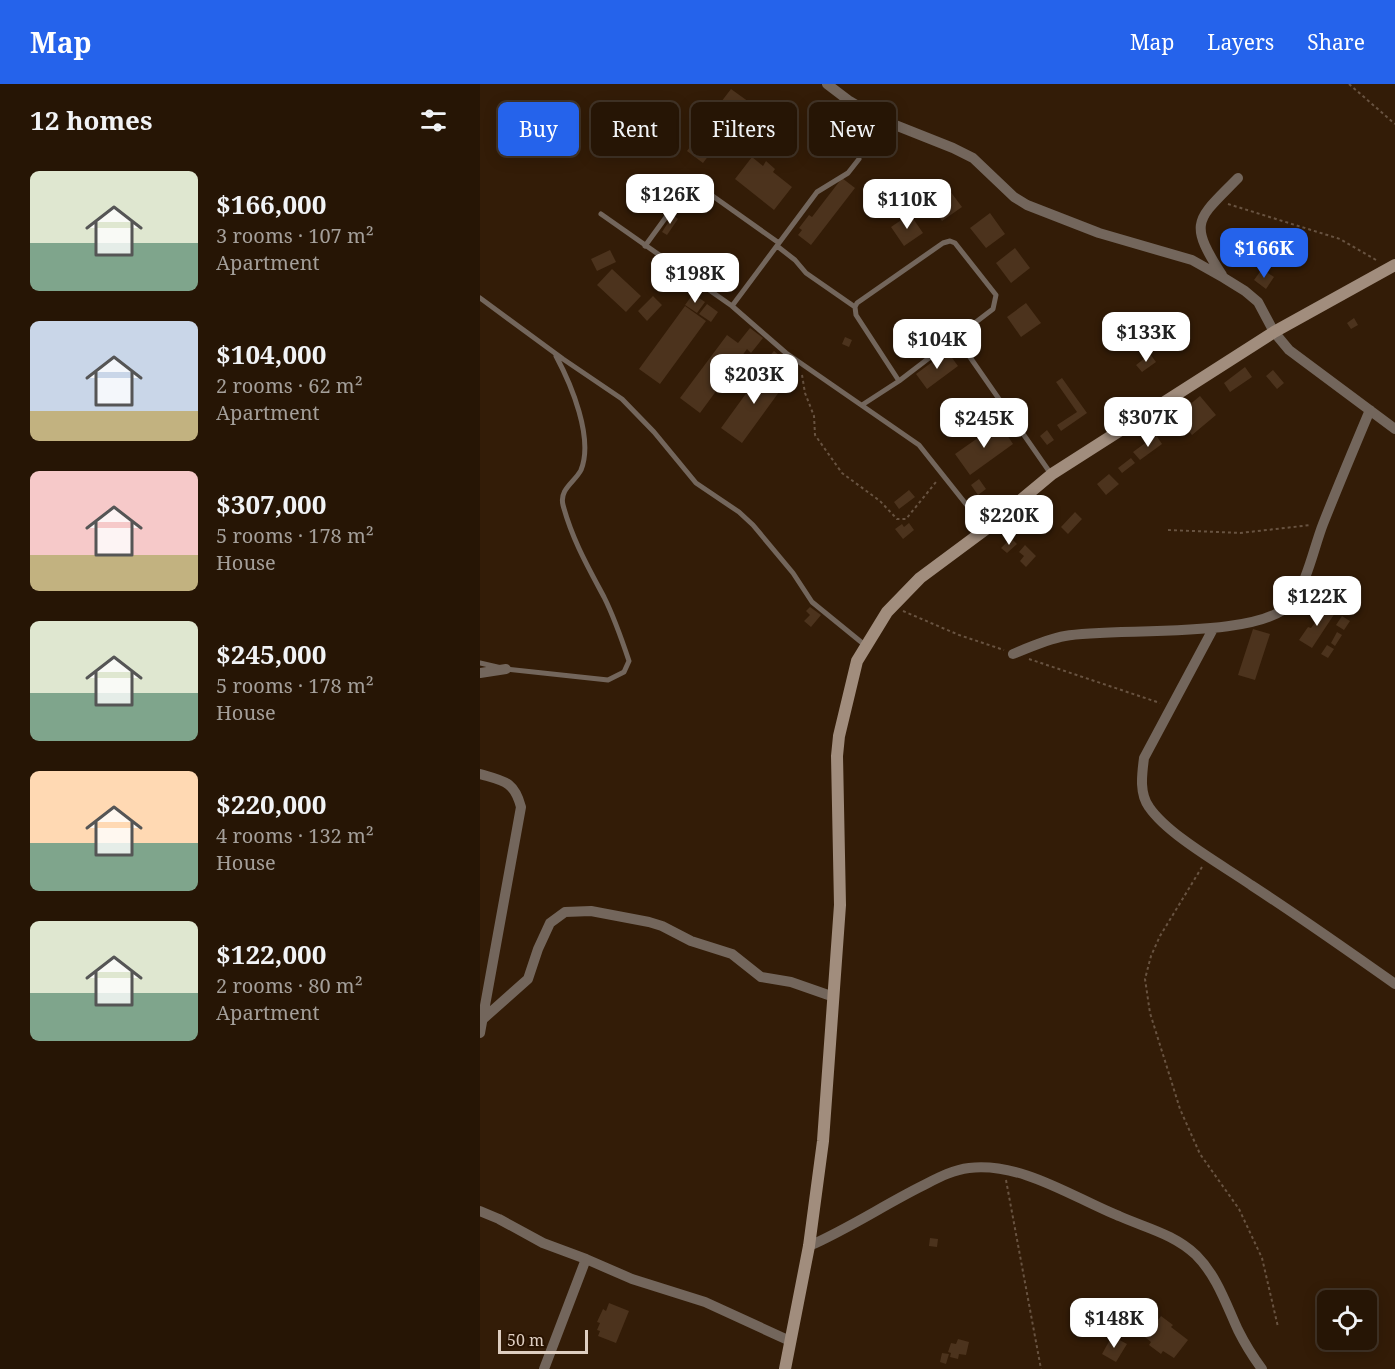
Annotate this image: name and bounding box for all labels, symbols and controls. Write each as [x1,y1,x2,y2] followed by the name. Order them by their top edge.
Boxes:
[30,23,92,61] text: Map
[1130,28,1174,56] text: Map
[1207,28,1274,56] text: Layers
[1307,28,1365,56] text: Share
[30,102,152,138] text: 12 homes
[498,102,579,156] chip: Buy
[591,102,679,156] chip: Rent
[691,102,797,156] chip: Filters
[809,102,896,156] chip: New
[417,104,450,137] icon: filters
[628,174,712,225] pin: $126K
[865,179,949,230] pin: $110K
[640,180,700,207] text: $126K
[877,185,937,212] text: $110K
[216,186,326,222] text: $166,000
[78,195,150,267] icon: home
[216,222,374,249] text: 3 rooms · 107 m²
[1222,228,1306,279] pin: $166K
[1234,234,1294,261] text: $166K
[216,249,320,276] text: Apartment
[653,253,737,304] pin: $198K
[665,259,725,286] text: $198K
[1104,312,1188,363] pin: $133K
[1116,318,1176,345] text: $133K
[895,319,979,370] pin: $104K
[907,325,967,352] text: $104K
[216,336,326,372] text: $104,000
[78,345,150,417] icon: home
[712,354,796,405] pin: $203K
[724,360,784,387] text: $203K
[216,372,363,399] text: 2 rooms · 62 m²
[1106,397,1190,448] pin: $307K
[942,398,1026,449] pin: $245K
[216,399,320,426] text: Apartment
[1118,403,1178,430] text: $307K
[954,404,1014,431] text: $245K
[216,486,326,522] text: $307,000
[78,495,150,567] icon: home
[967,495,1051,546] pin: $220K
[979,501,1039,528] text: $220K
[216,522,374,549] text: 5 rooms · 178 m²
[216,549,276,576] text: House
[1275,576,1359,627] pin: $122K
[1287,582,1347,609] text: $122K
[216,636,326,672] text: $245,000
[78,645,150,717] icon: home
[216,672,374,699] text: 5 rooms · 178 m²
[216,699,276,726] text: House
[216,786,326,822] text: $220,000
[78,795,150,867] icon: home
[216,822,374,849] text: 4 rooms · 132 m²
[216,849,276,876] text: House
[216,936,326,972] text: $122,000
[78,945,150,1017] icon: home
[216,972,363,999] text: 2 rooms · 80 m²
[216,999,320,1026] text: Apartment
[1317,1290,1377,1350] map controls
[1317,1290,1377,1350] button: locate
[1072,1298,1156,1349] pin: $148K
[1084,1304,1144,1331] text: $148K
[498,1327,588,1354] scale bar
[507,1329,544,1351] text: 50 m

